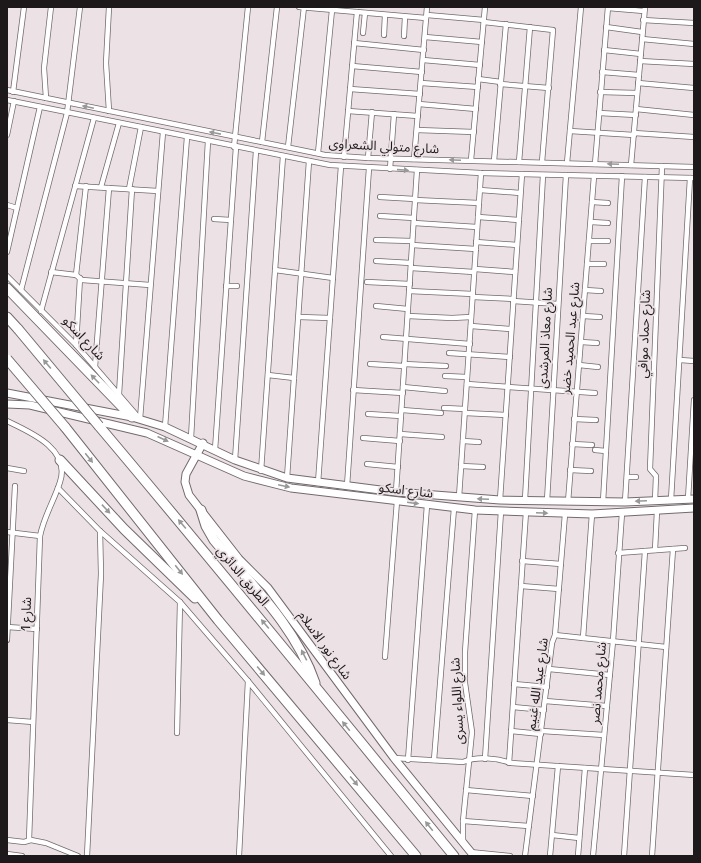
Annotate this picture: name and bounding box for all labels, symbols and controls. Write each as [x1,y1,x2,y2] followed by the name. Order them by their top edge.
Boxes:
[82,103,94,109] one-way arrow
[209,129,222,135] one-way arrow
[328,135,440,159] street label: شارع متولي الشعراوى
[448,157,461,163] one-way arrow
[607,161,619,168] one-way arrow
[397,166,409,173] one-way arrow
[557,281,585,396] street label: شارع عبد الحميد خضر
[534,287,558,389] street label: شارع معاذ المرشدى
[634,289,656,379] street label: شارع حماد موافي
[58,312,109,365] street label: شارع اسكو
[42,359,51,369] one-way arrow
[90,374,100,384] one-way arrow
[157,436,169,442] one-way arrow
[85,452,94,463] one-way arrow
[378,478,434,504] street label: شارع اسكو
[277,484,290,490] one-way arrow
[477,495,489,502] one-way arrow
[634,498,647,504] one-way arrow
[406,500,419,506] one-way arrow
[101,504,110,515] one-way arrow
[536,510,549,516] one-way arrow
[178,519,187,530] one-way arrow
[211,542,273,611] street label: الطريق الدائري
[175,565,183,576] one-way arrow
[17,597,37,631] street label: شارع 1
[293,607,356,684] street label: شارع نور الاسلام
[261,619,270,629] one-way arrow
[522,637,554,732] street label: شارع عبد الله غنيم
[586,641,612,726] street label: شارع محمد نصر
[300,650,307,661] one-way arrow
[446,657,470,745] street label: شارع اللواء يسرى
[257,666,266,676] one-way arrow
[342,720,351,731] one-way arrow
[349,776,358,787] one-way arrow
[425,820,434,831] one-way arrow

